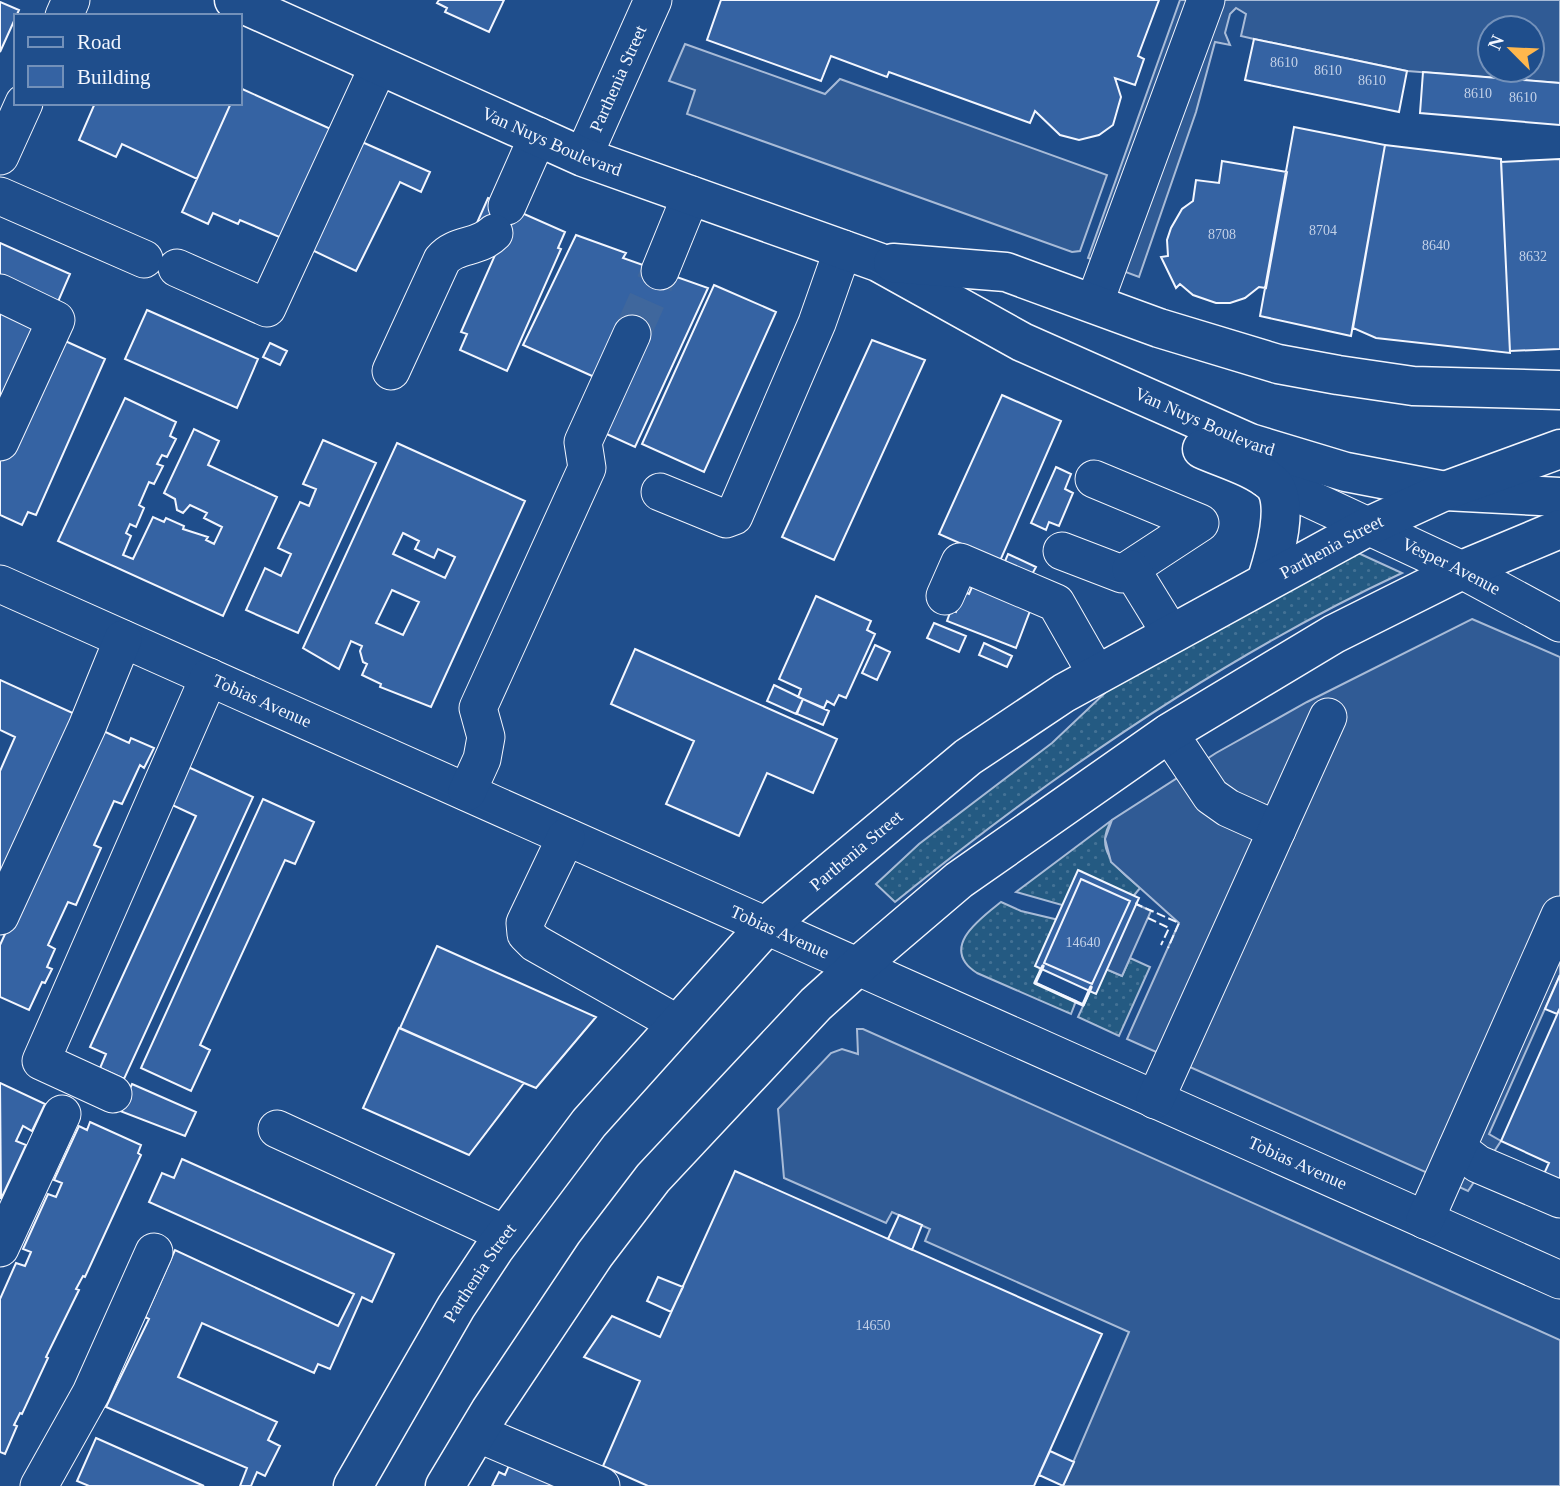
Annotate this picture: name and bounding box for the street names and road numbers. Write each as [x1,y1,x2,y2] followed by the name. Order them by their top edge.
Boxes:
[586,22,650,135] street label: Parthenia Street
[479,103,624,180] street label: Van Nuys Boulevard
[1132,383,1277,460] street label: Van Nuys Boulevard
[1276,511,1386,583] street label: Parthenia Street
[1399,533,1504,599] street label: Vesper Avenue
[210,670,315,732] street label: Tobias Avenue
[806,806,906,895] street label: Parthenia Street
[727,901,832,963] street label: Tobias Avenue
[1245,1132,1350,1194] street label: Tobias Avenue
[439,1220,520,1326] street label: Parthenia Street

